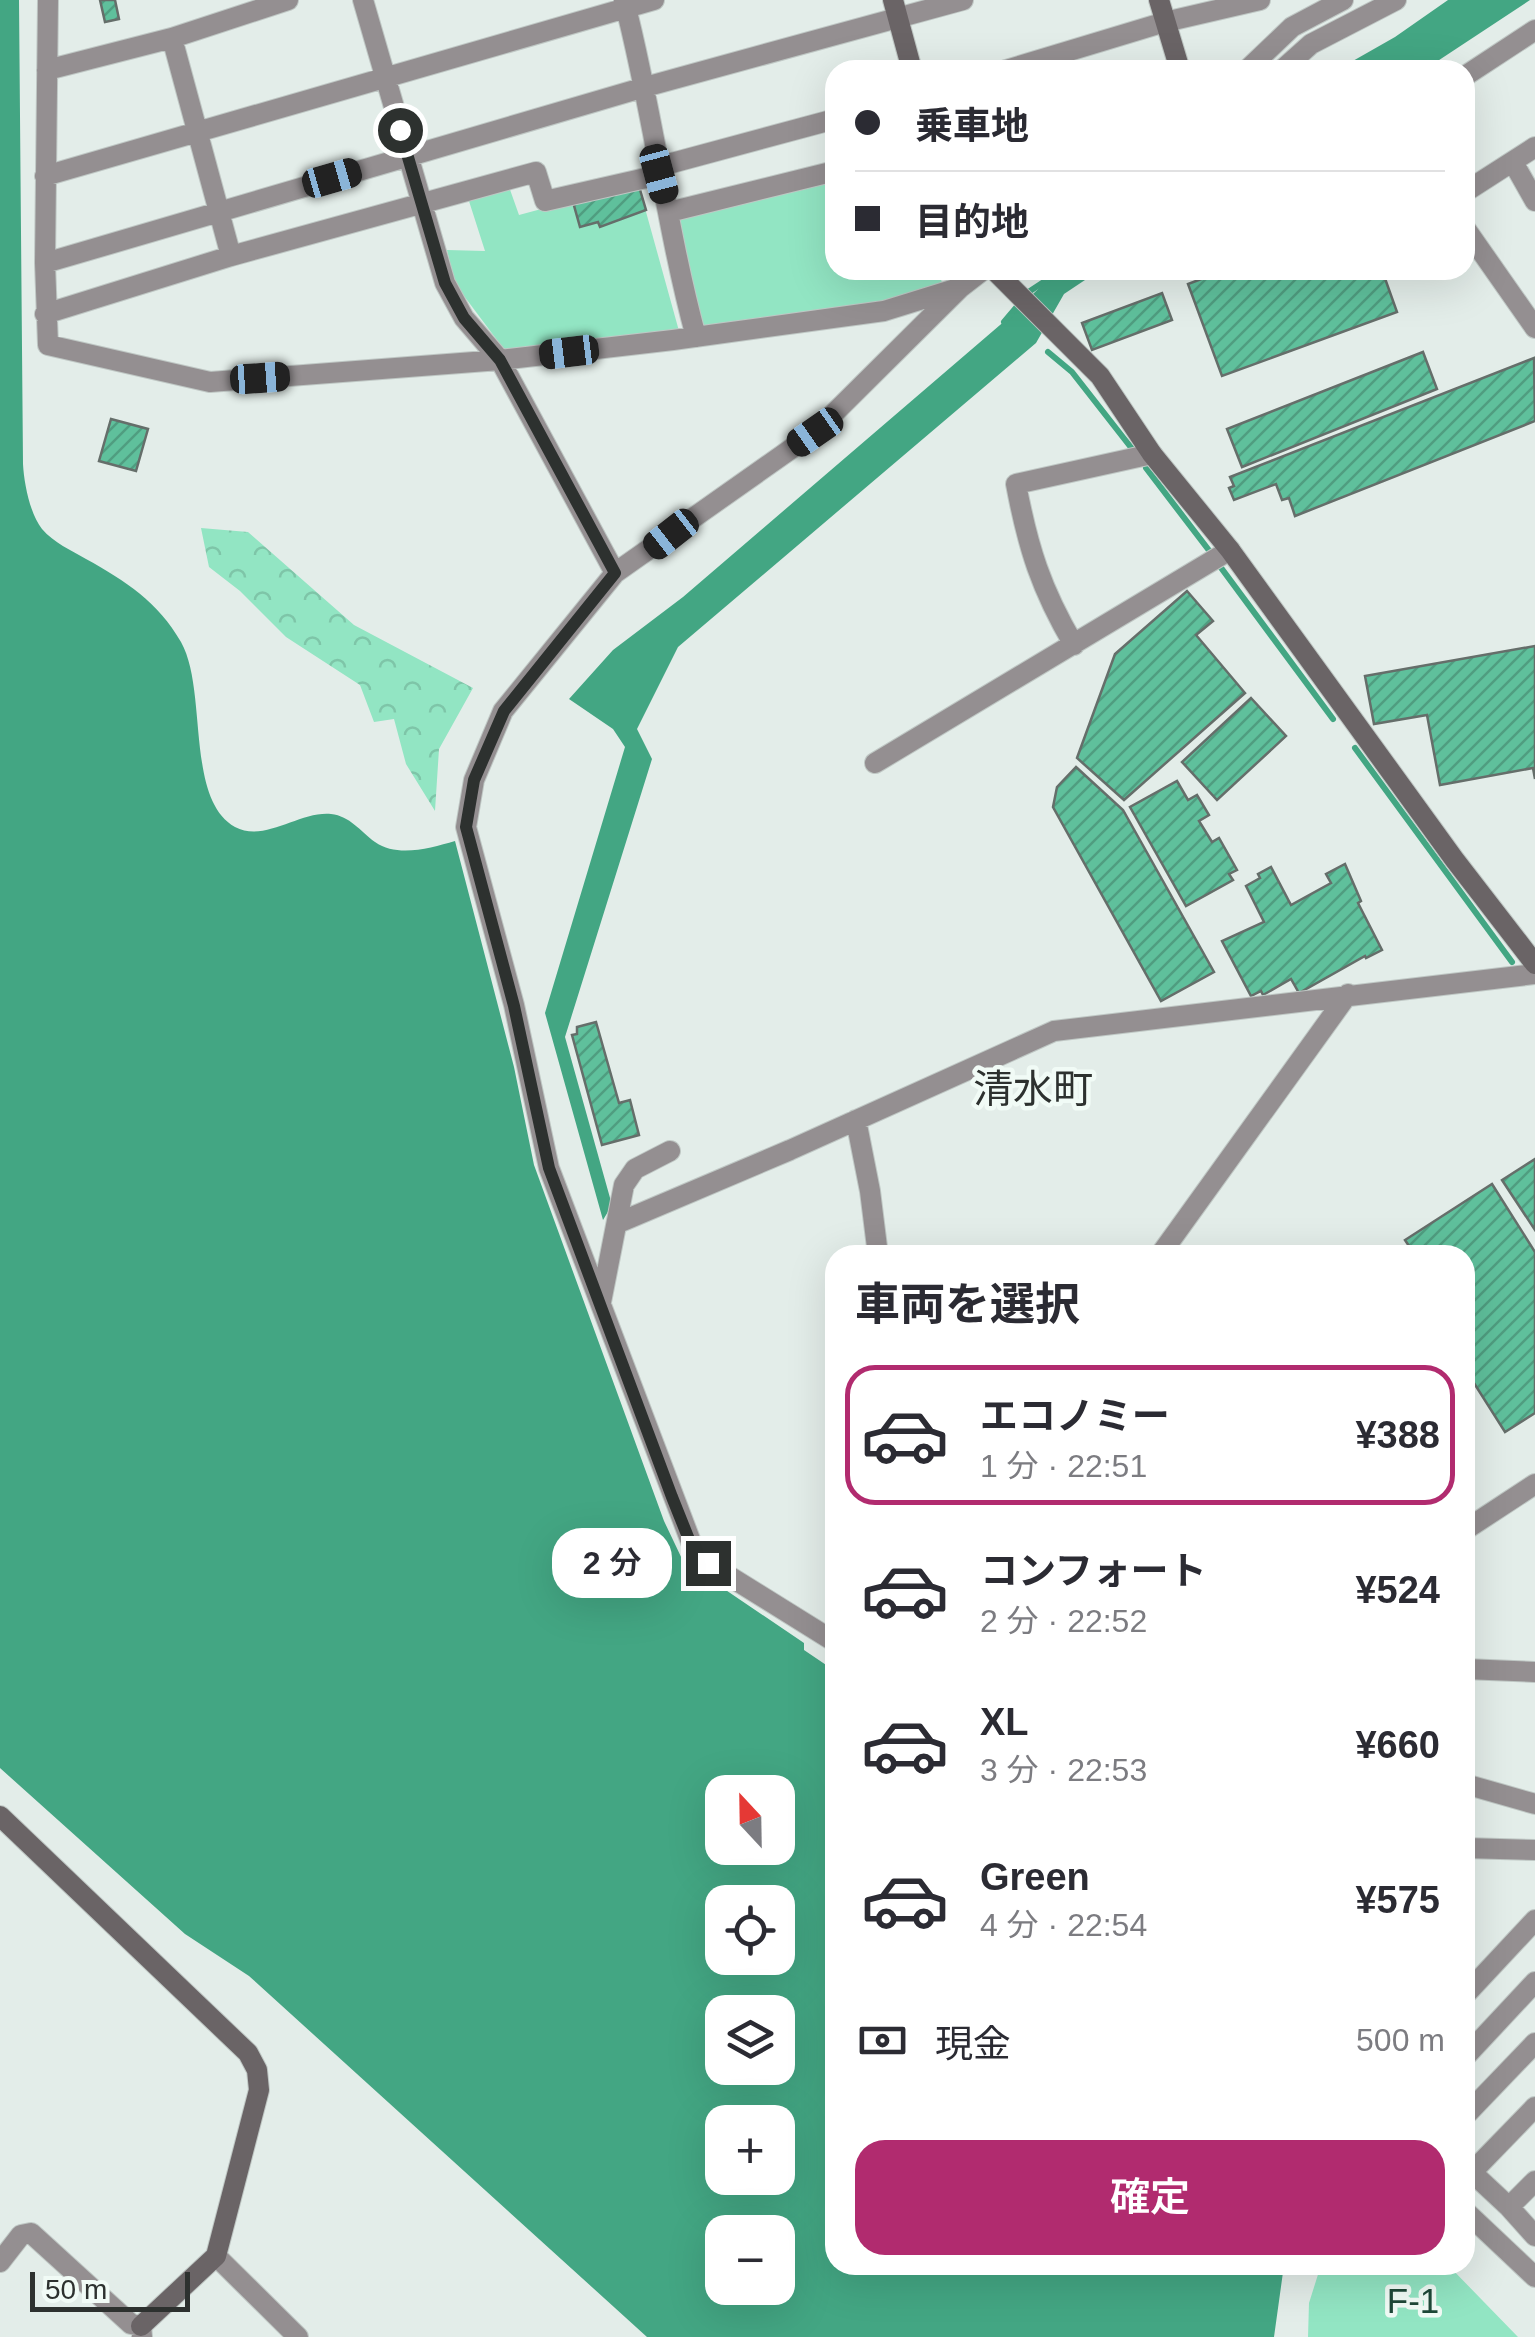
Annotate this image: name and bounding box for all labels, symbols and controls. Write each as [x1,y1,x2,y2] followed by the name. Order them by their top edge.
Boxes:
[915,105,1029,147] text: 乗車地
[378,108,423,153] route start
[637,141,681,207] car
[299,155,365,201] car
[915,201,1029,243] text: 目的地
[537,333,601,371] car
[229,361,291,395] car
[782,403,848,461] car
[638,504,704,564] car
[973,1067,1093,1111] district label: 清水町
[855,1279,1080,1330] text: 車両を選択
[860,1390,950,1480] icon: car
[980,1395,1170,1437] text: エコノミー
[1355,1414,1440,1456] text: ¥388
[980,1448,1147,1484] text: 1 分 · 22:51
[553,1528,673,1598] callout: 2 分
[686,1541,731,1586] route end
[583,1545,641,1581] text: 2 分
[860,1545,950,1635] icon: car
[980,1550,1207,1592] text: コンフォート
[1355,1569,1440,1611] text: ¥524
[980,1603,1147,1639] text: 2 分 · 22:52
[860,1700,950,1790] icon: car
[980,1701,1029,1743] text: XL
[1355,1724,1440,1766] text: ¥660
[980,1752,1147,1788] text: 3 分 · 22:53
[705,1775,795,1865] north arrow
[705,1775,795,2305] map controls
[860,1855,950,1945] icon: car
[980,1856,1090,1898] text: Green
[1355,1879,1440,1921] text: ¥575
[705,1885,795,1975] button: locate
[980,1907,1147,1943] text: 4 分 · 22:54
[705,1995,795,2085] button: layers
[855,2013,910,2068] icon: cash
[1356,2022,1445,2058] text: 500 m
[935,2023,1011,2065] text: 現金
[705,2105,795,2195] button: +
[855,2140,1445,2255] button: 確定
[705,2215,795,2305] button: −
[30,2267,190,2312] scale bar
[45,2274,107,2305] text: 50 m
[1387,2281,1439,2320] park label: F-1

